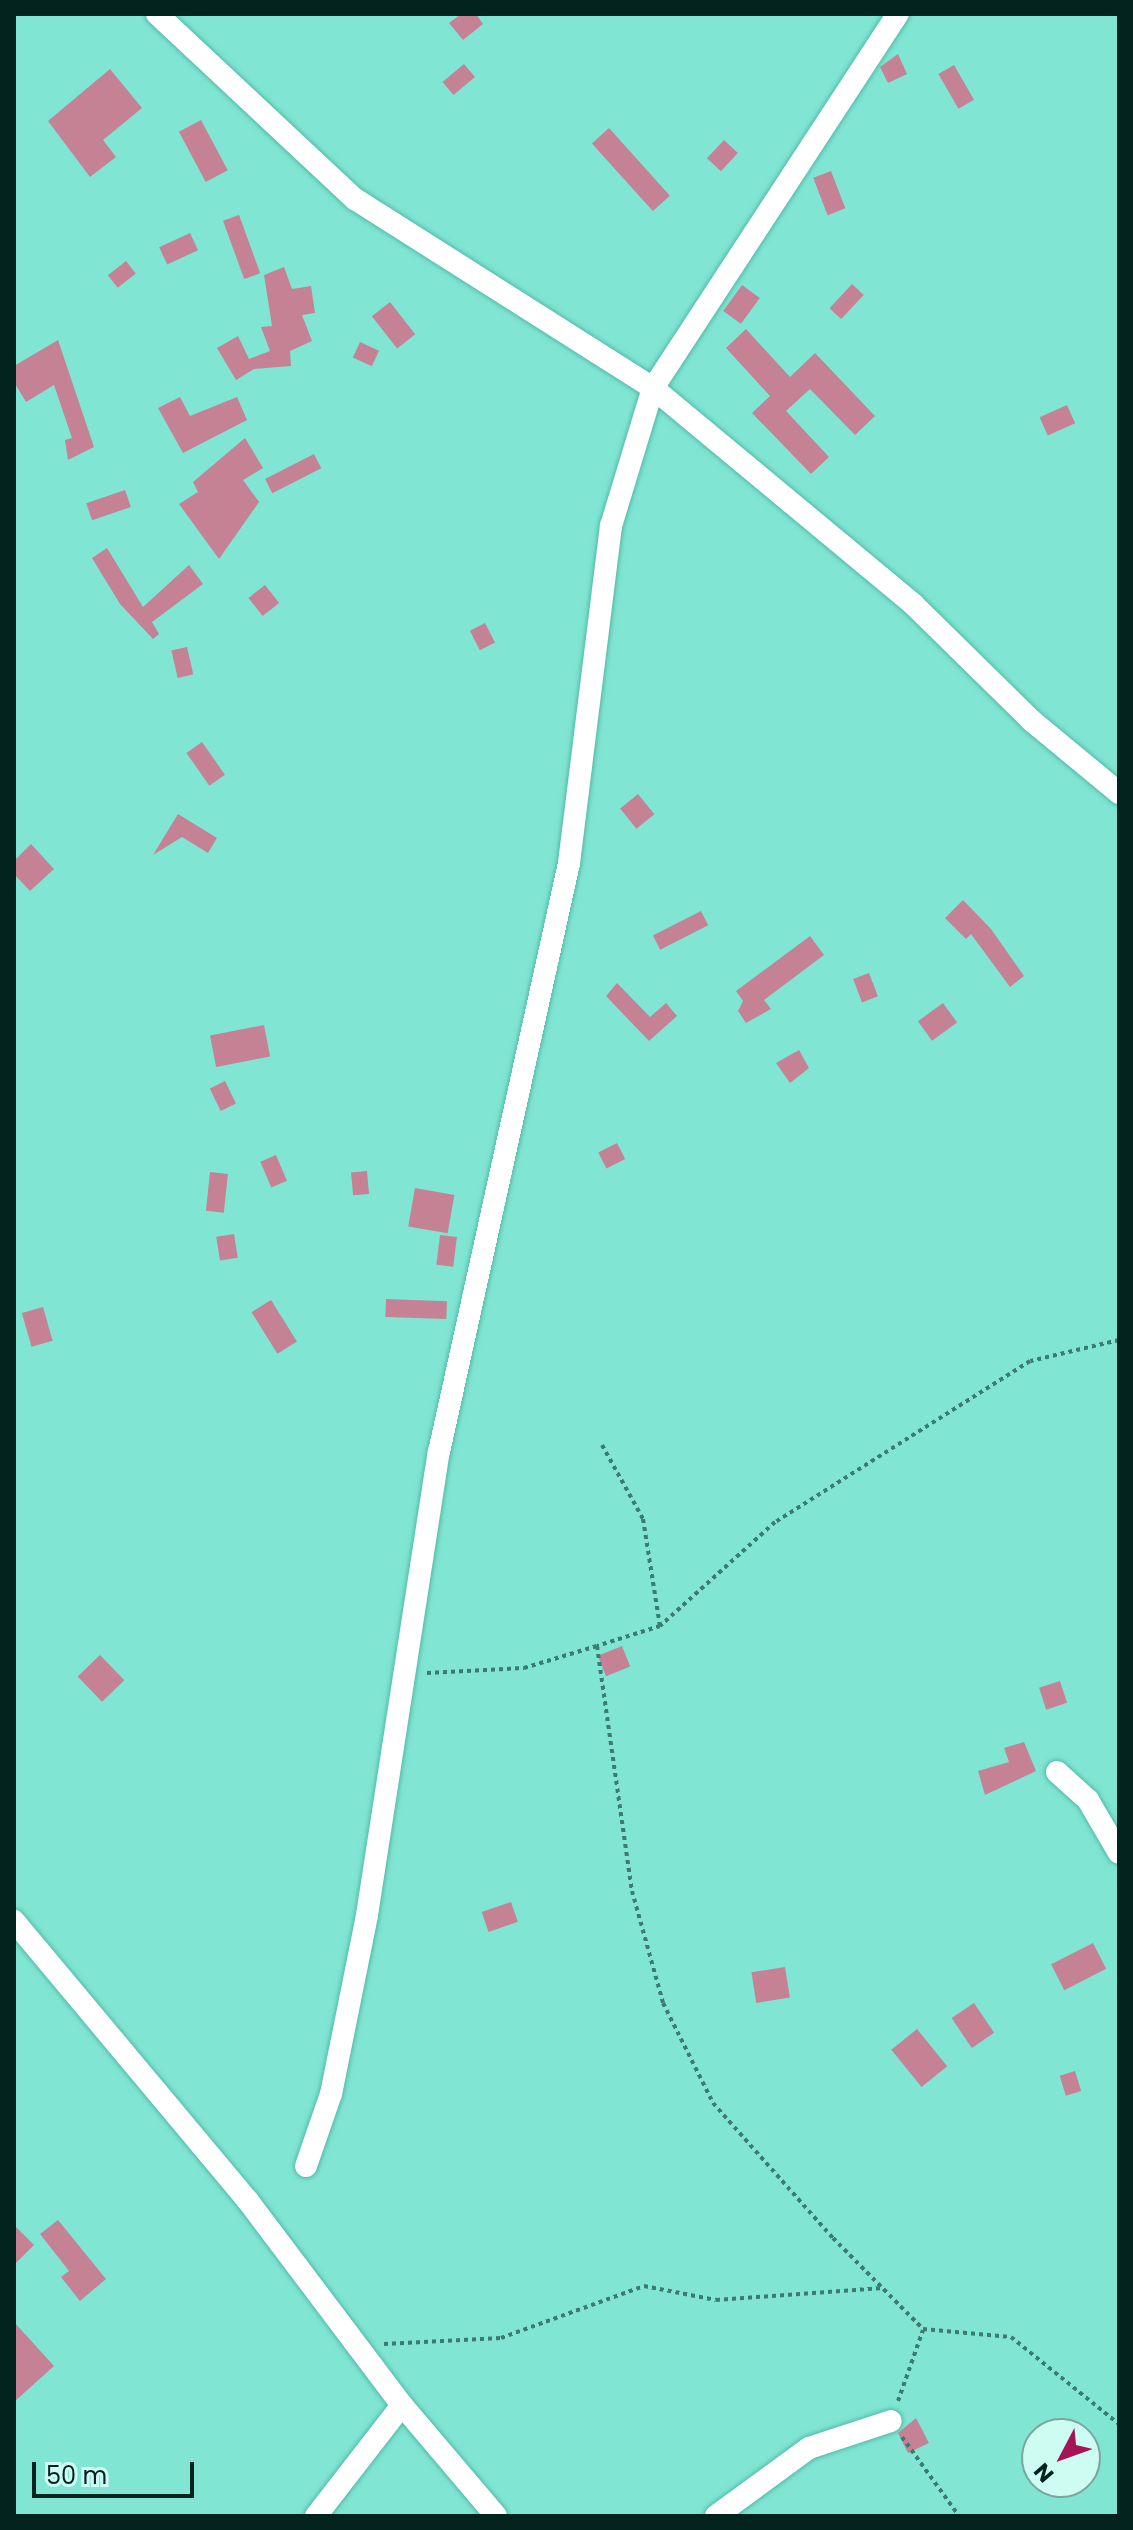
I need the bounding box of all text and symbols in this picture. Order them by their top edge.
north arrow [1021,2418,1101,2498]
scale bar [36,2446,198,2496]
text: N [1027,2456,1061,2489]
text: 50 m [46,2459,107,2492]

